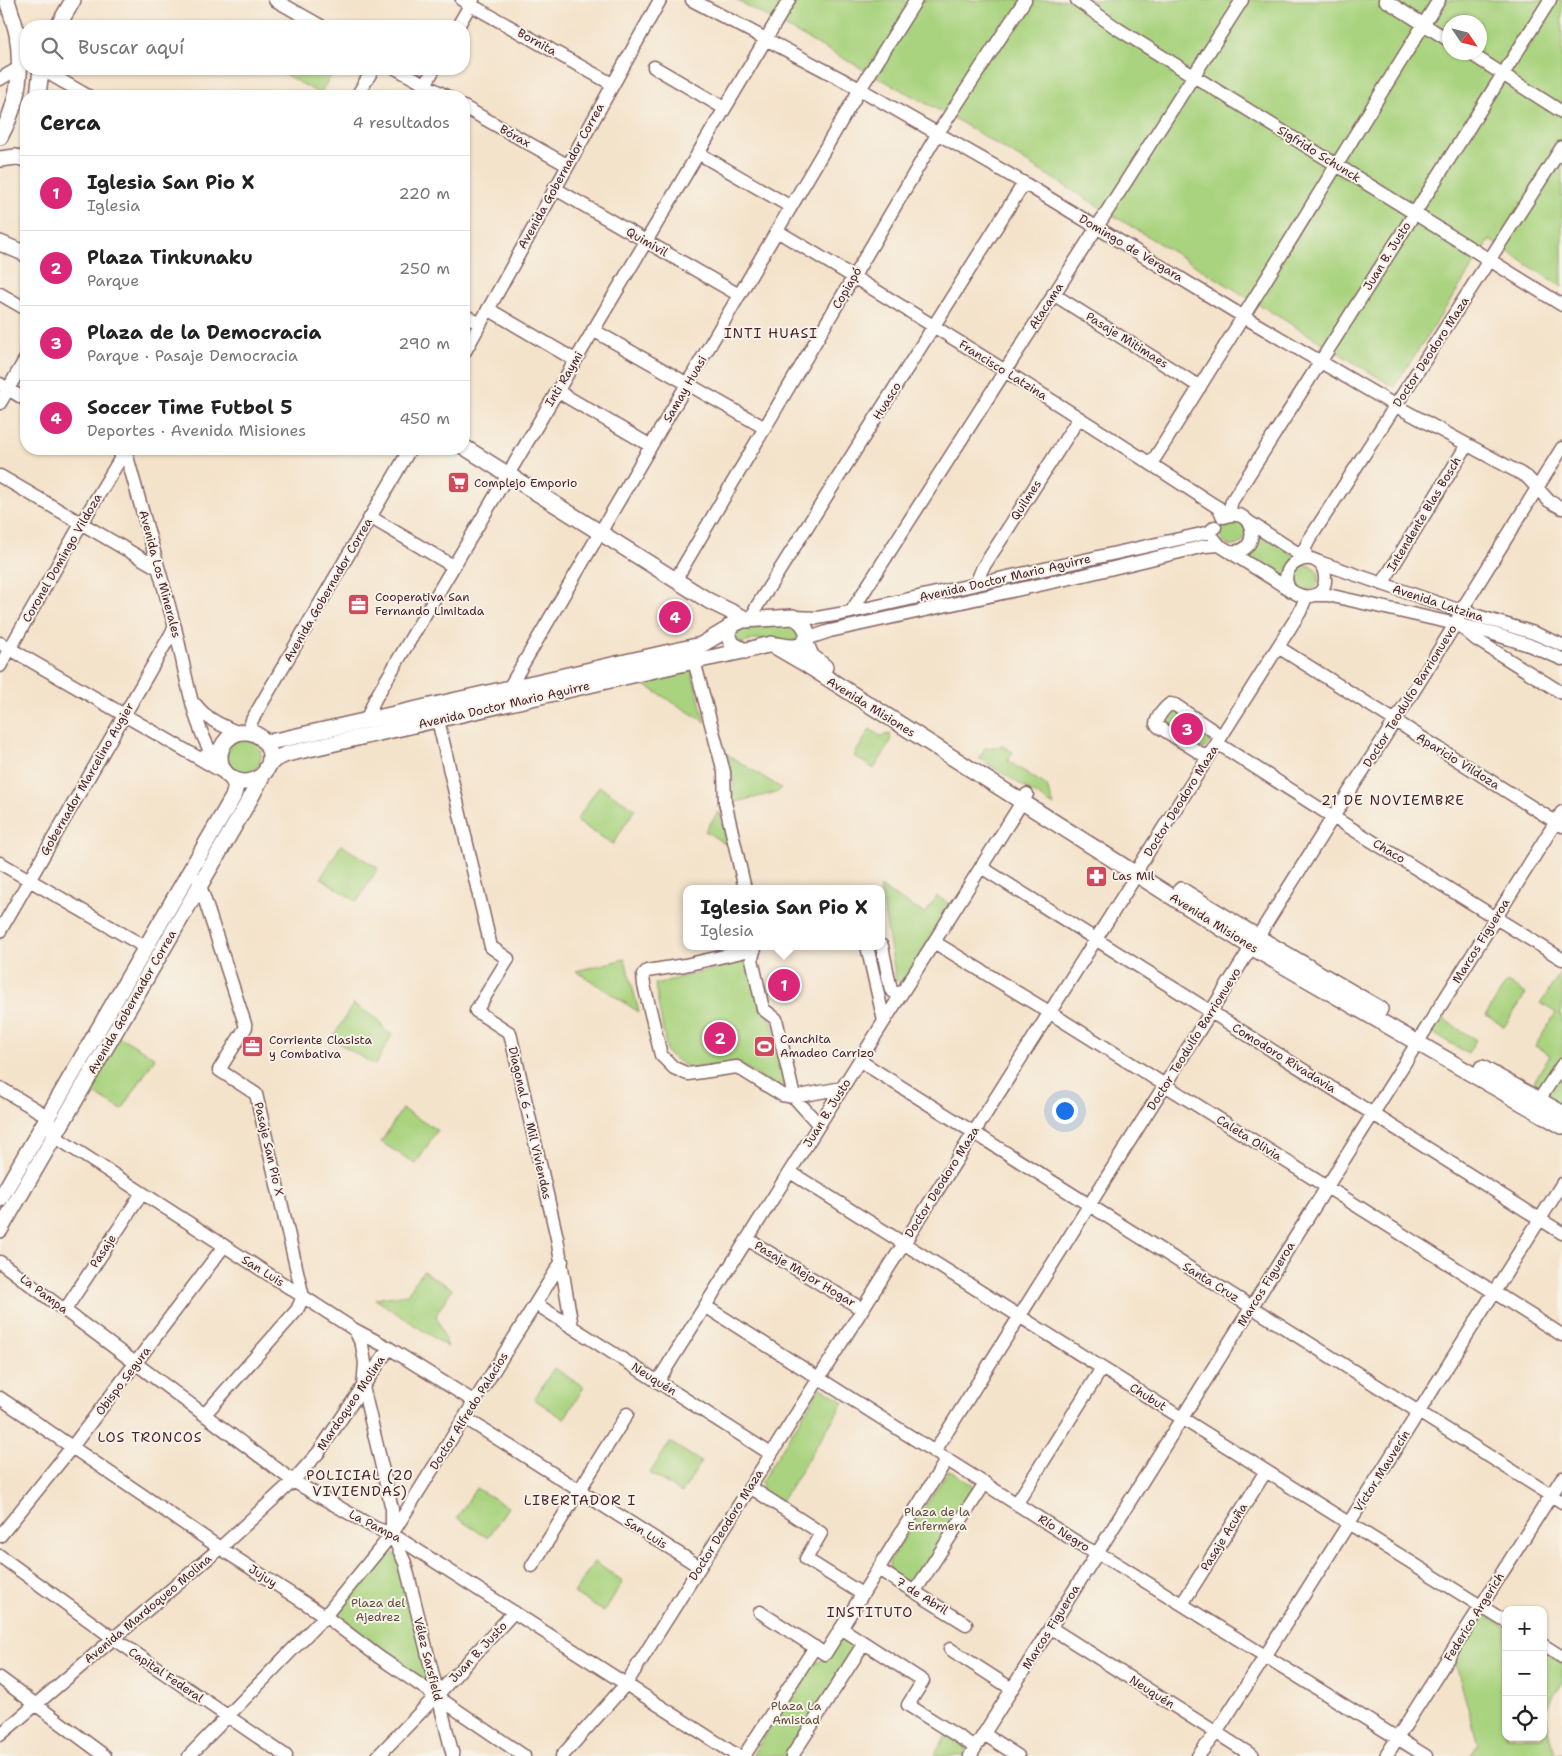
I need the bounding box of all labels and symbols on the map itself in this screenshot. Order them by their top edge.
north arrow [1442,15,1487,60]
street label: Bornita [515,25,560,60]
street label: Avenida Gobernador Correa [514,100,608,252]
street label: Bórax [497,121,533,151]
street label: Sigfrido Schunck [1274,122,1364,186]
street label: Domingo de Vergara [1076,211,1186,286]
street label: Juan B. Justo [1359,219,1415,293]
street label: Quimivil [623,224,671,261]
street label: Copiapó [829,264,865,312]
street label: Atacama [1025,279,1067,332]
street label: Doctor Deodoro Maza [1389,293,1473,410]
street label: Pasaje Mitimaes [1083,308,1171,372]
district label: INTI HUASI [724,324,818,342]
street label: Francisco Latzina [956,336,1051,404]
street label: Inti Raymi [541,348,587,410]
street label: Samay Huasi [659,353,711,425]
street label: Huasco [869,379,905,423]
street label: Intendente Blas Bosch [1383,454,1465,574]
supermarket icon: Complejo Emporio [446,471,470,495]
place label: Complejo Emporio [474,475,577,491]
street label: Quilmes [1007,477,1045,523]
street label: Coronel Domingo Vildoza [18,490,106,625]
street label: Avenida Los Minerales [135,508,185,640]
street label: Avenida Gobernador Correa [280,515,376,665]
street label: Avenida Doctor Mario Aguirre [918,550,1092,606]
street label: Avenida Latzina [1390,581,1486,625]
place label: Cooperativa San Fernando Limitada [375,589,485,619]
office icon: Cooperativa San Fernando Limitada [347,592,371,616]
pin: 4 [659,598,691,636]
street label: Doctor Teodulfo Barrionuevo [1359,622,1461,770]
street label: Avenida Misiones [824,673,918,741]
street label: Avenida Doctor Mario Aguirre [417,677,591,733]
street label: Gobernador Marcelino Augier [37,699,138,858]
pin: 3 [1171,710,1203,748]
street label: Aparicio Vildoza [1413,729,1503,793]
street label: Doctor Deodoro Maza [1140,742,1222,860]
district label: 21 DE NOVIEMBRE [1321,791,1465,809]
street label: Chaco [1370,835,1408,867]
pharmacy icon: Las Mil [1084,864,1108,888]
place label: Las Mil [1112,868,1155,884]
street label: Avenida Misiones [1167,889,1261,957]
street label: Marcos Figueroa [1449,895,1514,986]
street label: Avenida Gobernador Correa [84,927,180,1077]
street label: Doctor Teodulfo Barrionuevo [1143,965,1245,1113]
pin: 1 [768,966,800,1004]
pin: 2 [704,1019,736,1057]
street label: Comodoro Rivadavia [1229,1020,1339,1097]
place label: Canchita Amadeo Carrizo [780,1031,874,1061]
place label: Corriente Clasista y Combativa [269,1032,373,1062]
sports icon: Canchita Amadeo Carrizo [752,1034,776,1058]
office icon: Corriente Clasista y Combativa [241,1035,265,1059]
street label: Diagonal 6 - Mil Viviendas [505,1045,555,1201]
street label: Juan B. Justo [799,1076,855,1150]
your location [1052,1098,1078,1124]
street label: Pasaje San Pio X [250,1101,288,1198]
street label: Caleta Olivia [1213,1112,1285,1165]
street label: Doctor Deodoro Maza [901,1123,983,1241]
street label: Pasaje [86,1231,120,1271]
street label: Pasaje Mejor Hogar [751,1237,859,1311]
street label: Marcos Figueroa [1234,1238,1299,1329]
street label: San Luis [239,1252,287,1290]
street label: Santa Cruz [1180,1258,1242,1306]
street label: La Pampa [17,1271,72,1318]
street label: Obispo Segura [92,1343,154,1419]
street label: Doctor Alfredo Palacios [426,1349,512,1473]
street label: Mardoqueo Molina [313,1352,389,1453]
street label: Neuquén [628,1359,680,1399]
street label: Chubut [1127,1379,1169,1415]
street label: Víctor Mauvecín [1350,1427,1414,1515]
district label: LOS TRONCOS [97,1428,203,1446]
district label: POLICIAL (20 VIVIENDAS) [306,1466,414,1500]
street label: Doctor Deodoro Maza [685,1466,767,1584]
district label: LIBERTADOR I [524,1491,636,1509]
street label: Pasaje Acuña [1197,1500,1251,1574]
park label: Plaza de la Enfermera [904,1504,970,1534]
street label: La Pampa [346,1506,404,1546]
street label: Río Negro [1035,1511,1093,1555]
street label: San Luis [622,1514,670,1552]
street label: Avenida Mardoqueo Molina [81,1551,216,1667]
street label: Jujuy [246,1561,280,1591]
street label: Federico Argerich [1440,1570,1508,1664]
street label: 7 de Abril [893,1574,951,1619]
street label: Marcos Figueroa [1019,1581,1084,1672]
park label: Plaza del Ajedrez [351,1595,406,1625]
district label: INSTITUTO [827,1603,913,1621]
street label: Vélez Sarsfield [410,1615,446,1703]
street label: Juan B. Justo [445,1618,511,1686]
street label: Capital Federal [125,1644,207,1706]
street label: Neuquén [1126,1672,1178,1712]
park label: Plaza La Amistad [771,1698,822,1728]

